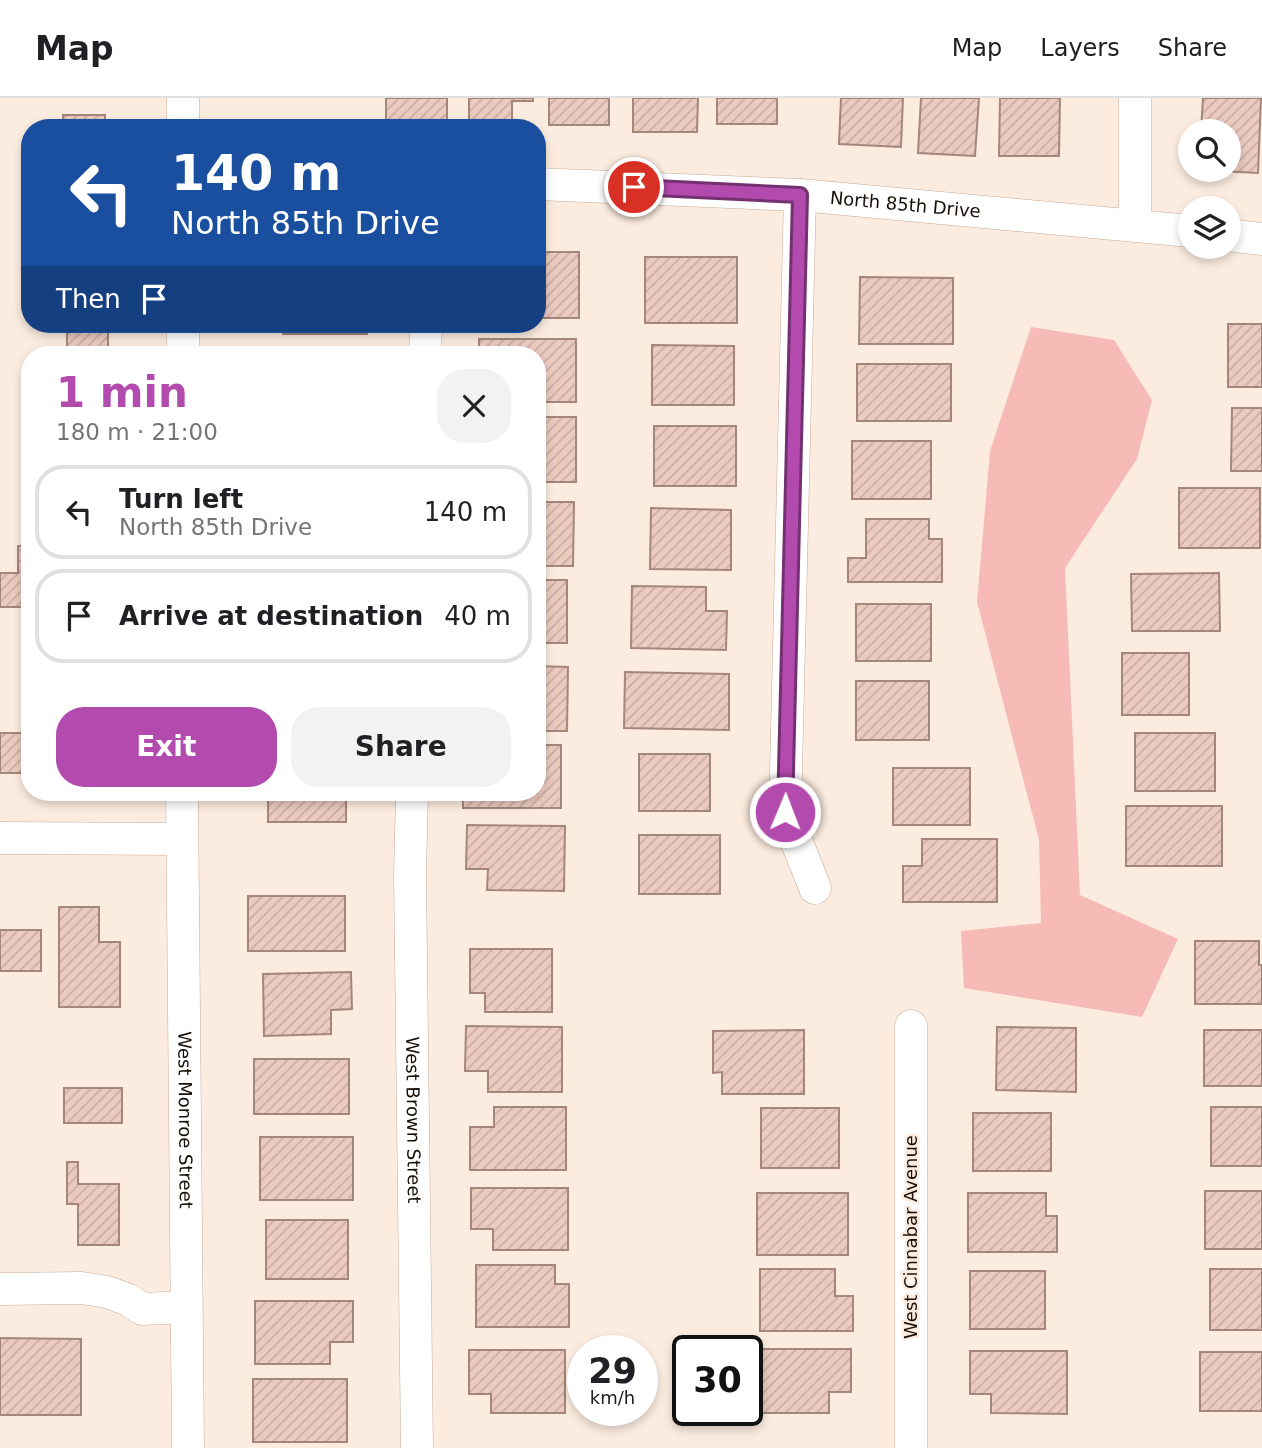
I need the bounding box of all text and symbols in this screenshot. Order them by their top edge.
text: Map [35,29,114,68]
text: Map [952,34,1002,62]
text: Layers [1040,34,1120,62]
text: Share [1158,34,1227,62]
map controls [1178,119,1241,259]
button: search [1178,119,1241,182]
text: 140 m [171,145,341,202]
icon: left [56,147,147,238]
pin [604,157,664,217]
icon: arrive [615,168,653,206]
street label: North 85th Drive [829,187,982,222]
button: layers [1178,196,1241,259]
text: North 85th Drive [171,204,440,242]
icon: arrive [135,280,173,318]
text: Then [56,284,121,314]
text: 1 min [56,368,188,417]
button: close [437,369,511,443]
text: 180 m · 21:00 [56,419,218,445]
text: Turn left [119,484,243,514]
icon: left [60,493,98,531]
text: 140 m [424,497,507,527]
text: North 85th Drive [119,514,312,540]
icon: arrive [60,597,98,635]
text: Arrive at destination [119,601,423,631]
text: 40 m [444,601,511,631]
button: Exit [56,707,277,787]
button: Share [291,707,511,787]
position arrow [748,775,822,849]
street label: West Monroe Street [174,1031,197,1209]
street label: West Brown Street [402,1036,425,1204]
street label: West Cinnabar Avenue [900,1135,921,1339]
speed limit sign: 30 [672,1335,763,1426]
text: 29 [588,1351,637,1391]
text: km/h [590,1387,635,1408]

